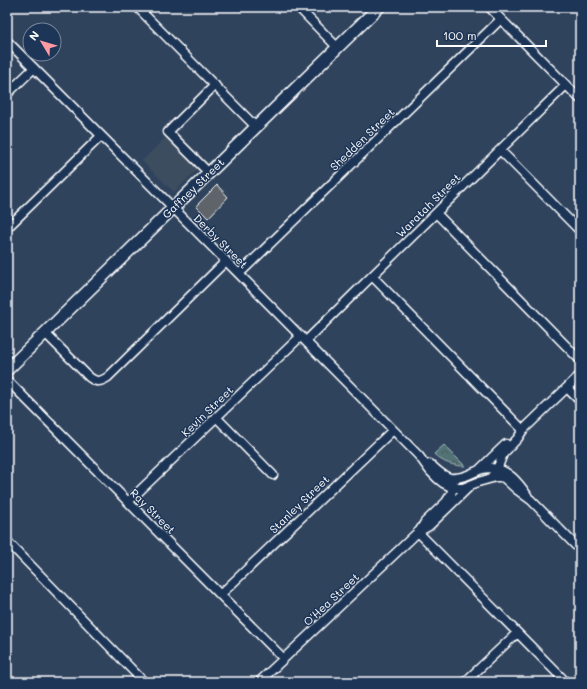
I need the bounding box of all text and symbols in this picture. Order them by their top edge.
north arrow [22,22,62,62]
scale bar [437,22,546,48]
text: 100 m [443,27,477,43]
text: N [25,28,42,43]
street label: Shedden Street [326,104,398,174]
street label: Gaffney Street [159,154,227,221]
street label: Waratah Street [393,169,464,240]
street label: Derby Street [191,211,252,272]
street label: Kevin Street [178,382,237,440]
street label: Stanley Street [266,471,332,536]
street label: Ray Street [127,485,179,537]
street label: O'Hea Street [300,569,362,629]

